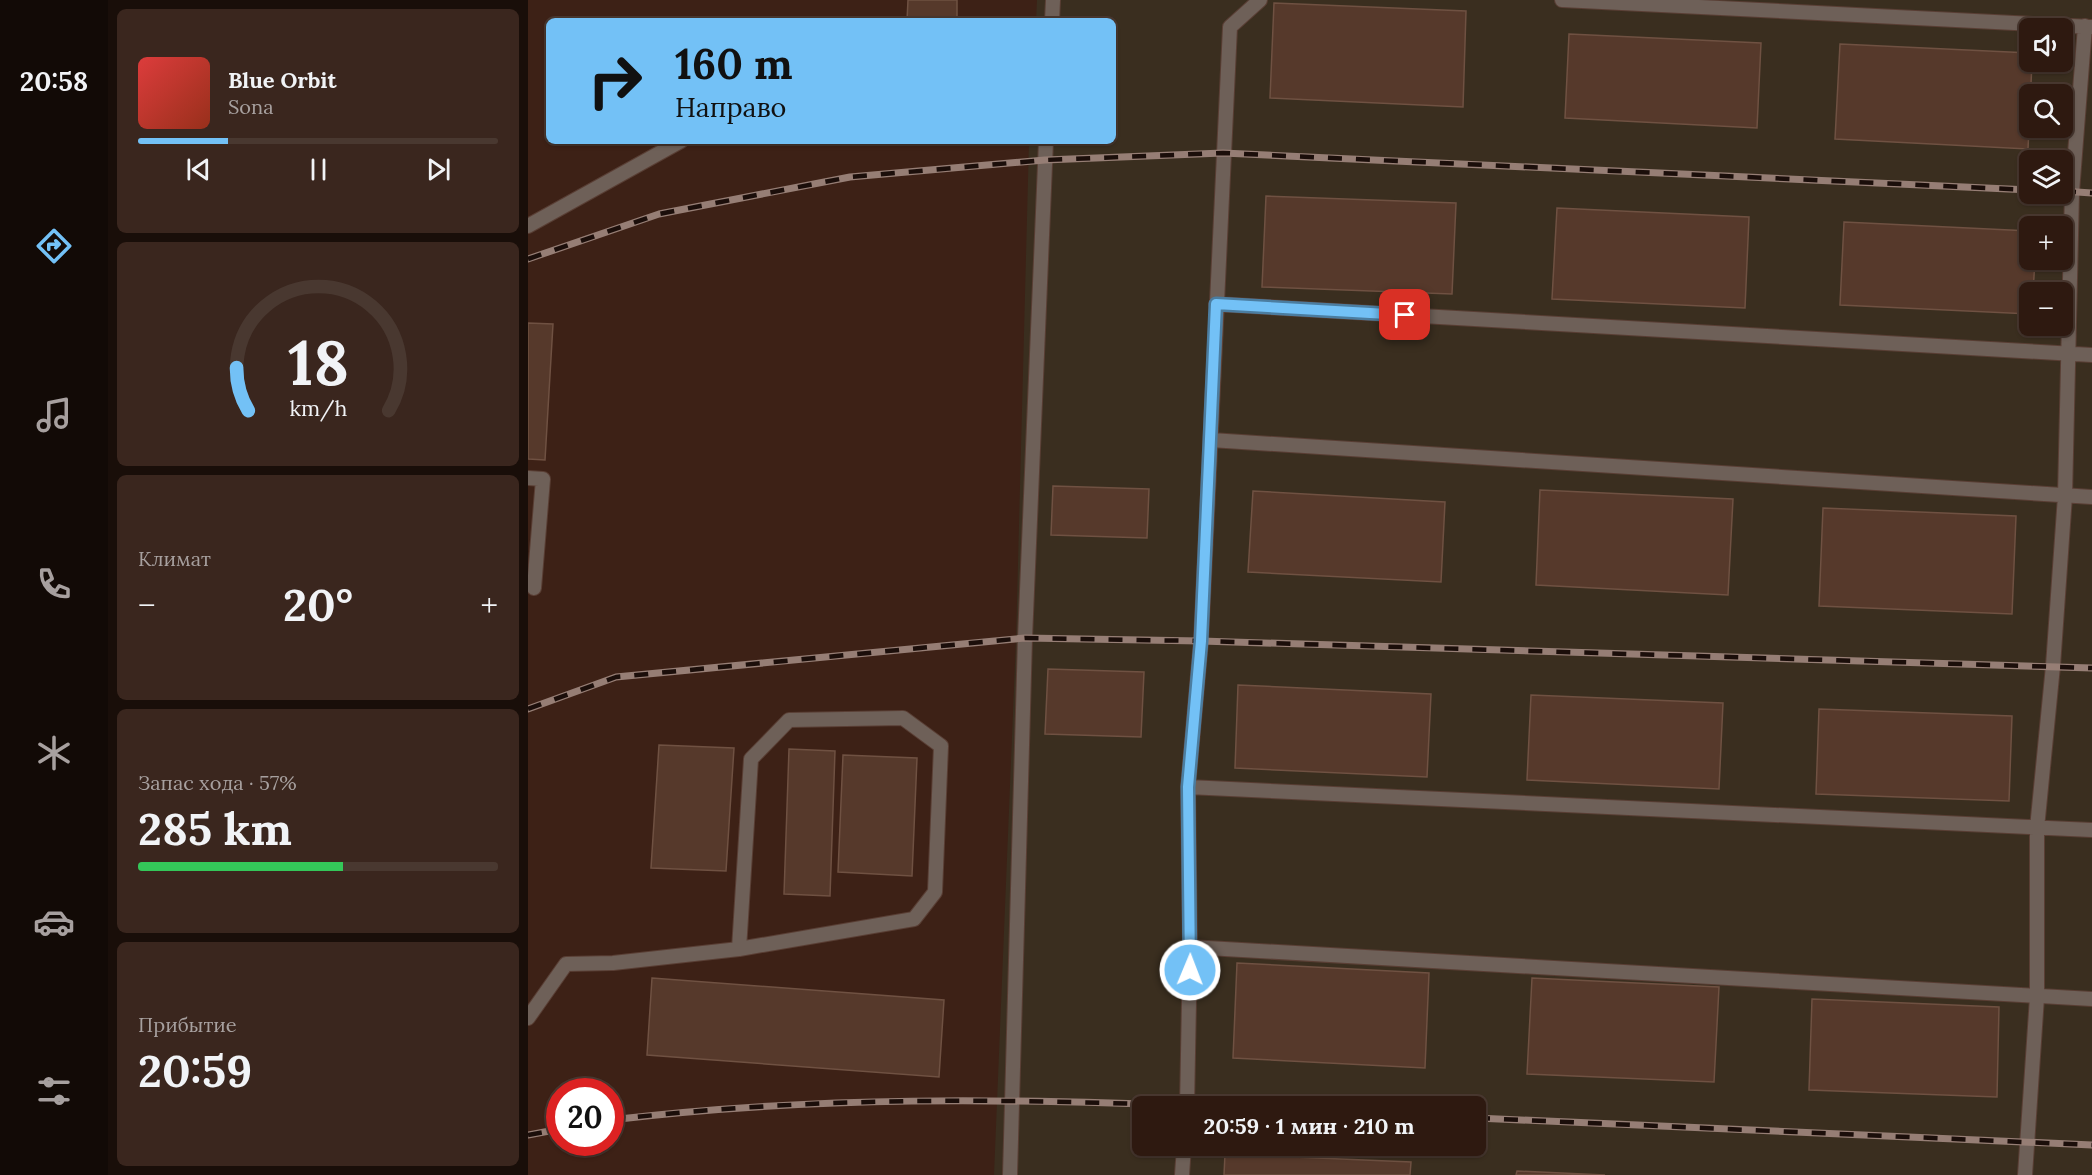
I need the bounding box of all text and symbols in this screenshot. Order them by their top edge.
map controls [2019,18,2073,336]
button: sound [2019,18,2073,72]
text: 160 m [675,37,793,91]
icon: right [576,42,654,120]
text: 20:58 [20,64,88,98]
text: Blue Orbit [228,66,336,94]
button: search [2019,84,2073,138]
text: Направо [675,90,786,124]
text: Sona [228,94,274,119]
button: layers [2019,150,2073,204]
icon: previous [182,153,215,186]
icon: pause [302,153,335,186]
icon: next [422,153,455,186]
button: + [2019,216,2073,270]
icon: directions [33,225,75,267]
button: − [2019,282,2073,336]
pin [1379,289,1430,340]
icon: arrive [1388,298,1421,331]
text: 18 [287,322,349,402]
icon: music [33,394,75,436]
text: km/h [289,395,347,423]
text: Климат [138,546,211,571]
icon: phone [33,563,75,605]
text: 20° [283,576,353,633]
text: − [138,584,156,626]
text: + [480,584,498,626]
icon: climate [33,732,75,774]
text: Запас хода · 57% [138,770,297,795]
text: 285 km [138,800,292,857]
icon: car [33,901,75,943]
position arrow [1158,938,1222,1002]
text: Прибытие [138,1012,237,1037]
text: 20:59 [138,1042,252,1099]
icon: filters [33,1070,75,1112]
speed limit sign: 20 [546,1078,624,1156]
text: 20:59 · 1 мин · 210 m [1204,1112,1414,1140]

